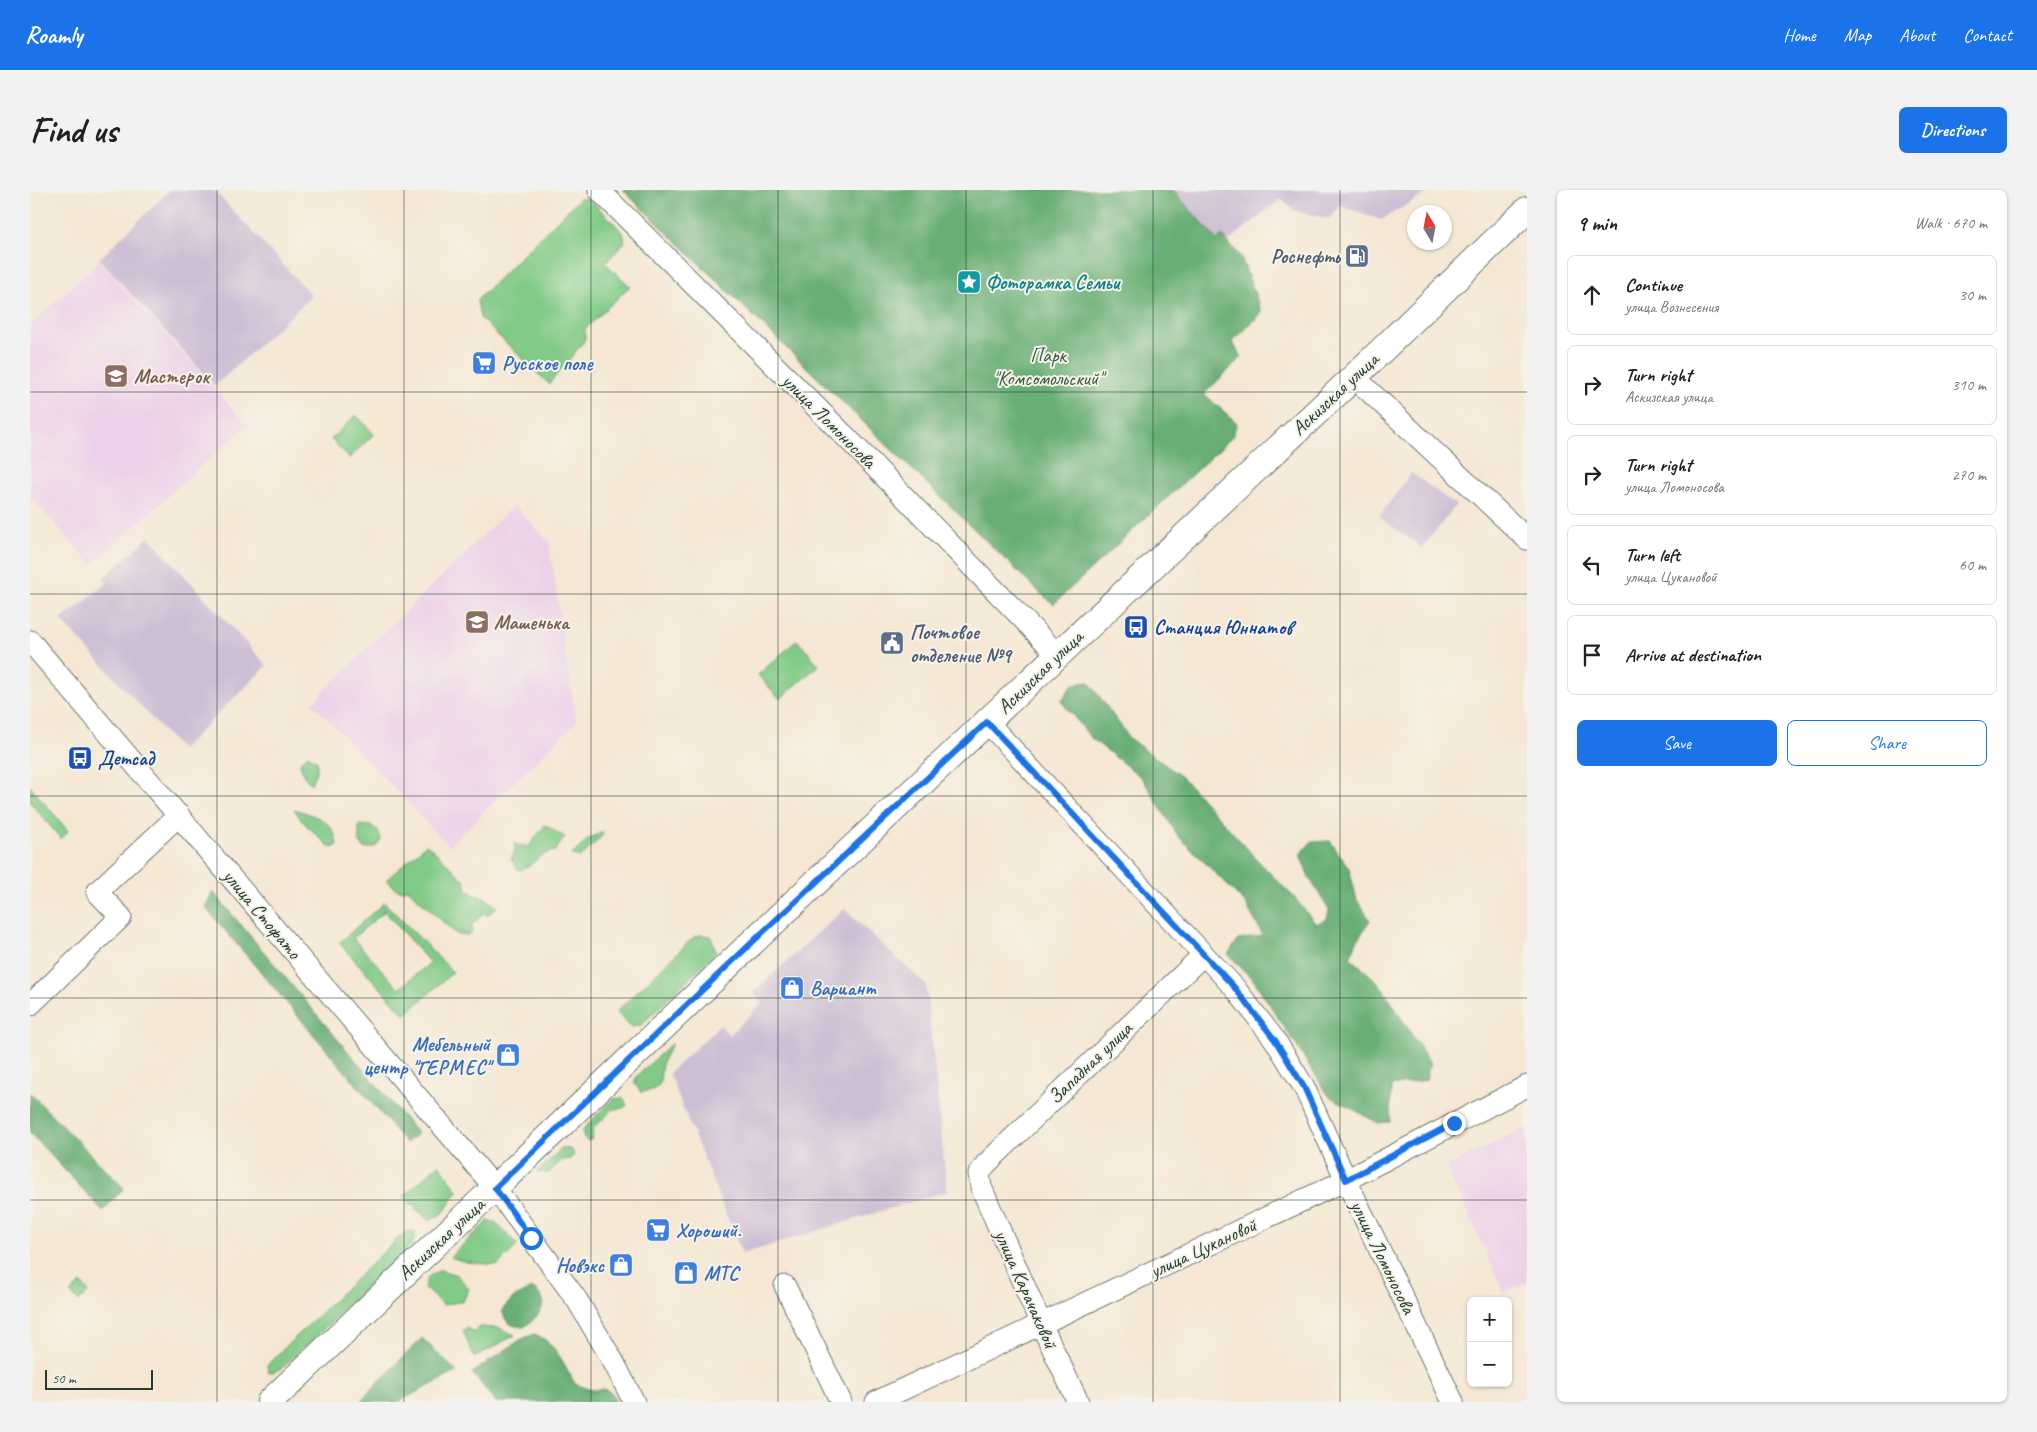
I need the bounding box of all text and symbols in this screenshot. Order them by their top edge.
text: Roamly [25,20,82,50]
text: Home [1783,24,1816,46]
text: Map [1844,24,1871,46]
text: About [1899,24,1935,46]
text: Contact [1963,24,2012,46]
button: Directions [1899,107,2007,153]
text: Find us [30,108,117,153]
north arrow [1407,205,1452,250]
text: 9 min [1577,210,1617,236]
text: Walk · 670 m [1915,213,1987,233]
fuel station icon: Роснефть [1344,243,1370,269]
place label: Роснефть [1271,244,1342,269]
place icon: Фоторамка Семьи [956,269,982,295]
place label: Фоторамка Семьи [986,270,1122,295]
text: Continue [1625,273,1682,297]
icon: ahead [1578,281,1606,309]
text: 30 m [1959,285,1986,305]
text: улица Вознесения [1625,297,1718,317]
park label: Парк "Комсомольский" [993,343,1107,391]
street label: Аскизская улица [1286,346,1385,441]
supermarket icon: Русское поле [471,350,497,376]
place label: Русское поле [502,351,594,376]
school or university icon: Мастерок [103,363,129,389]
text: Turn right [1625,363,1692,387]
place label: Мастерок [134,364,211,389]
street label: улица Ломоносова [776,368,883,475]
icon: right [1578,371,1606,399]
text: 310 m [1952,375,1986,395]
text: Аскизская улица [1625,387,1713,407]
text: Turn right [1625,453,1692,477]
icon: right [1578,461,1606,489]
text: 270 m [1952,465,1986,485]
text: улица Ломоносова [1625,477,1724,497]
text: Turn left [1625,543,1680,567]
icon: left [1578,551,1606,579]
text: 60 m [1959,555,1986,575]
text: улица Цукановой [1625,567,1717,587]
school or university icon: Машенька [464,609,490,635]
place label: Машенька [494,610,571,635]
bus stop icon: Станция Юннатов [1123,614,1149,640]
place label: Станция Юннатов [1154,615,1297,640]
place label: Почтовое отделение №9 [910,620,1013,668]
street label: Аскизская улица [992,624,1090,719]
public building icon: Почтовое отделение №9 [879,630,905,656]
icon: arrive [1578,641,1606,669]
text: Arrive at destination [1625,643,1761,667]
button: Save [1577,720,1777,766]
button: Share [1787,720,1987,766]
bus stop icon: Детсад [67,745,93,771]
place label: Детсад [98,746,156,771]
street label: улица Стофато [217,863,307,965]
shop icon: Вариант [779,975,805,1001]
place label: Вариант [810,976,877,1001]
street label: Западная улица [1043,1016,1138,1109]
place label: Мебельный центр "ГЕРМЕС" [364,1032,494,1080]
shop icon: Мебельный центр "ГЕРМЕС" [495,1042,521,1068]
route end [1443,1112,1466,1135]
street label: Аскизская улица [392,1191,491,1286]
street label: улица Ломоносова [1344,1195,1422,1320]
street label: улица Цукановой [1145,1212,1262,1284]
supermarket icon: Хороший. [645,1217,671,1243]
place label: Хороший. [676,1218,742,1243]
street label: улица Карачаковой [988,1225,1064,1354]
route start [520,1227,543,1250]
shop icon: Новэкс [608,1252,634,1278]
place label: Новэкс [556,1253,605,1278]
shop icon: МТС [673,1260,699,1286]
place label: МТС [704,1261,741,1286]
map controls [1467,1297,1512,1387]
button: + [1467,1297,1512,1342]
button: − [1467,1342,1512,1387]
scale bar [45,1367,152,1390]
text: 50 m [52,1370,76,1387]

